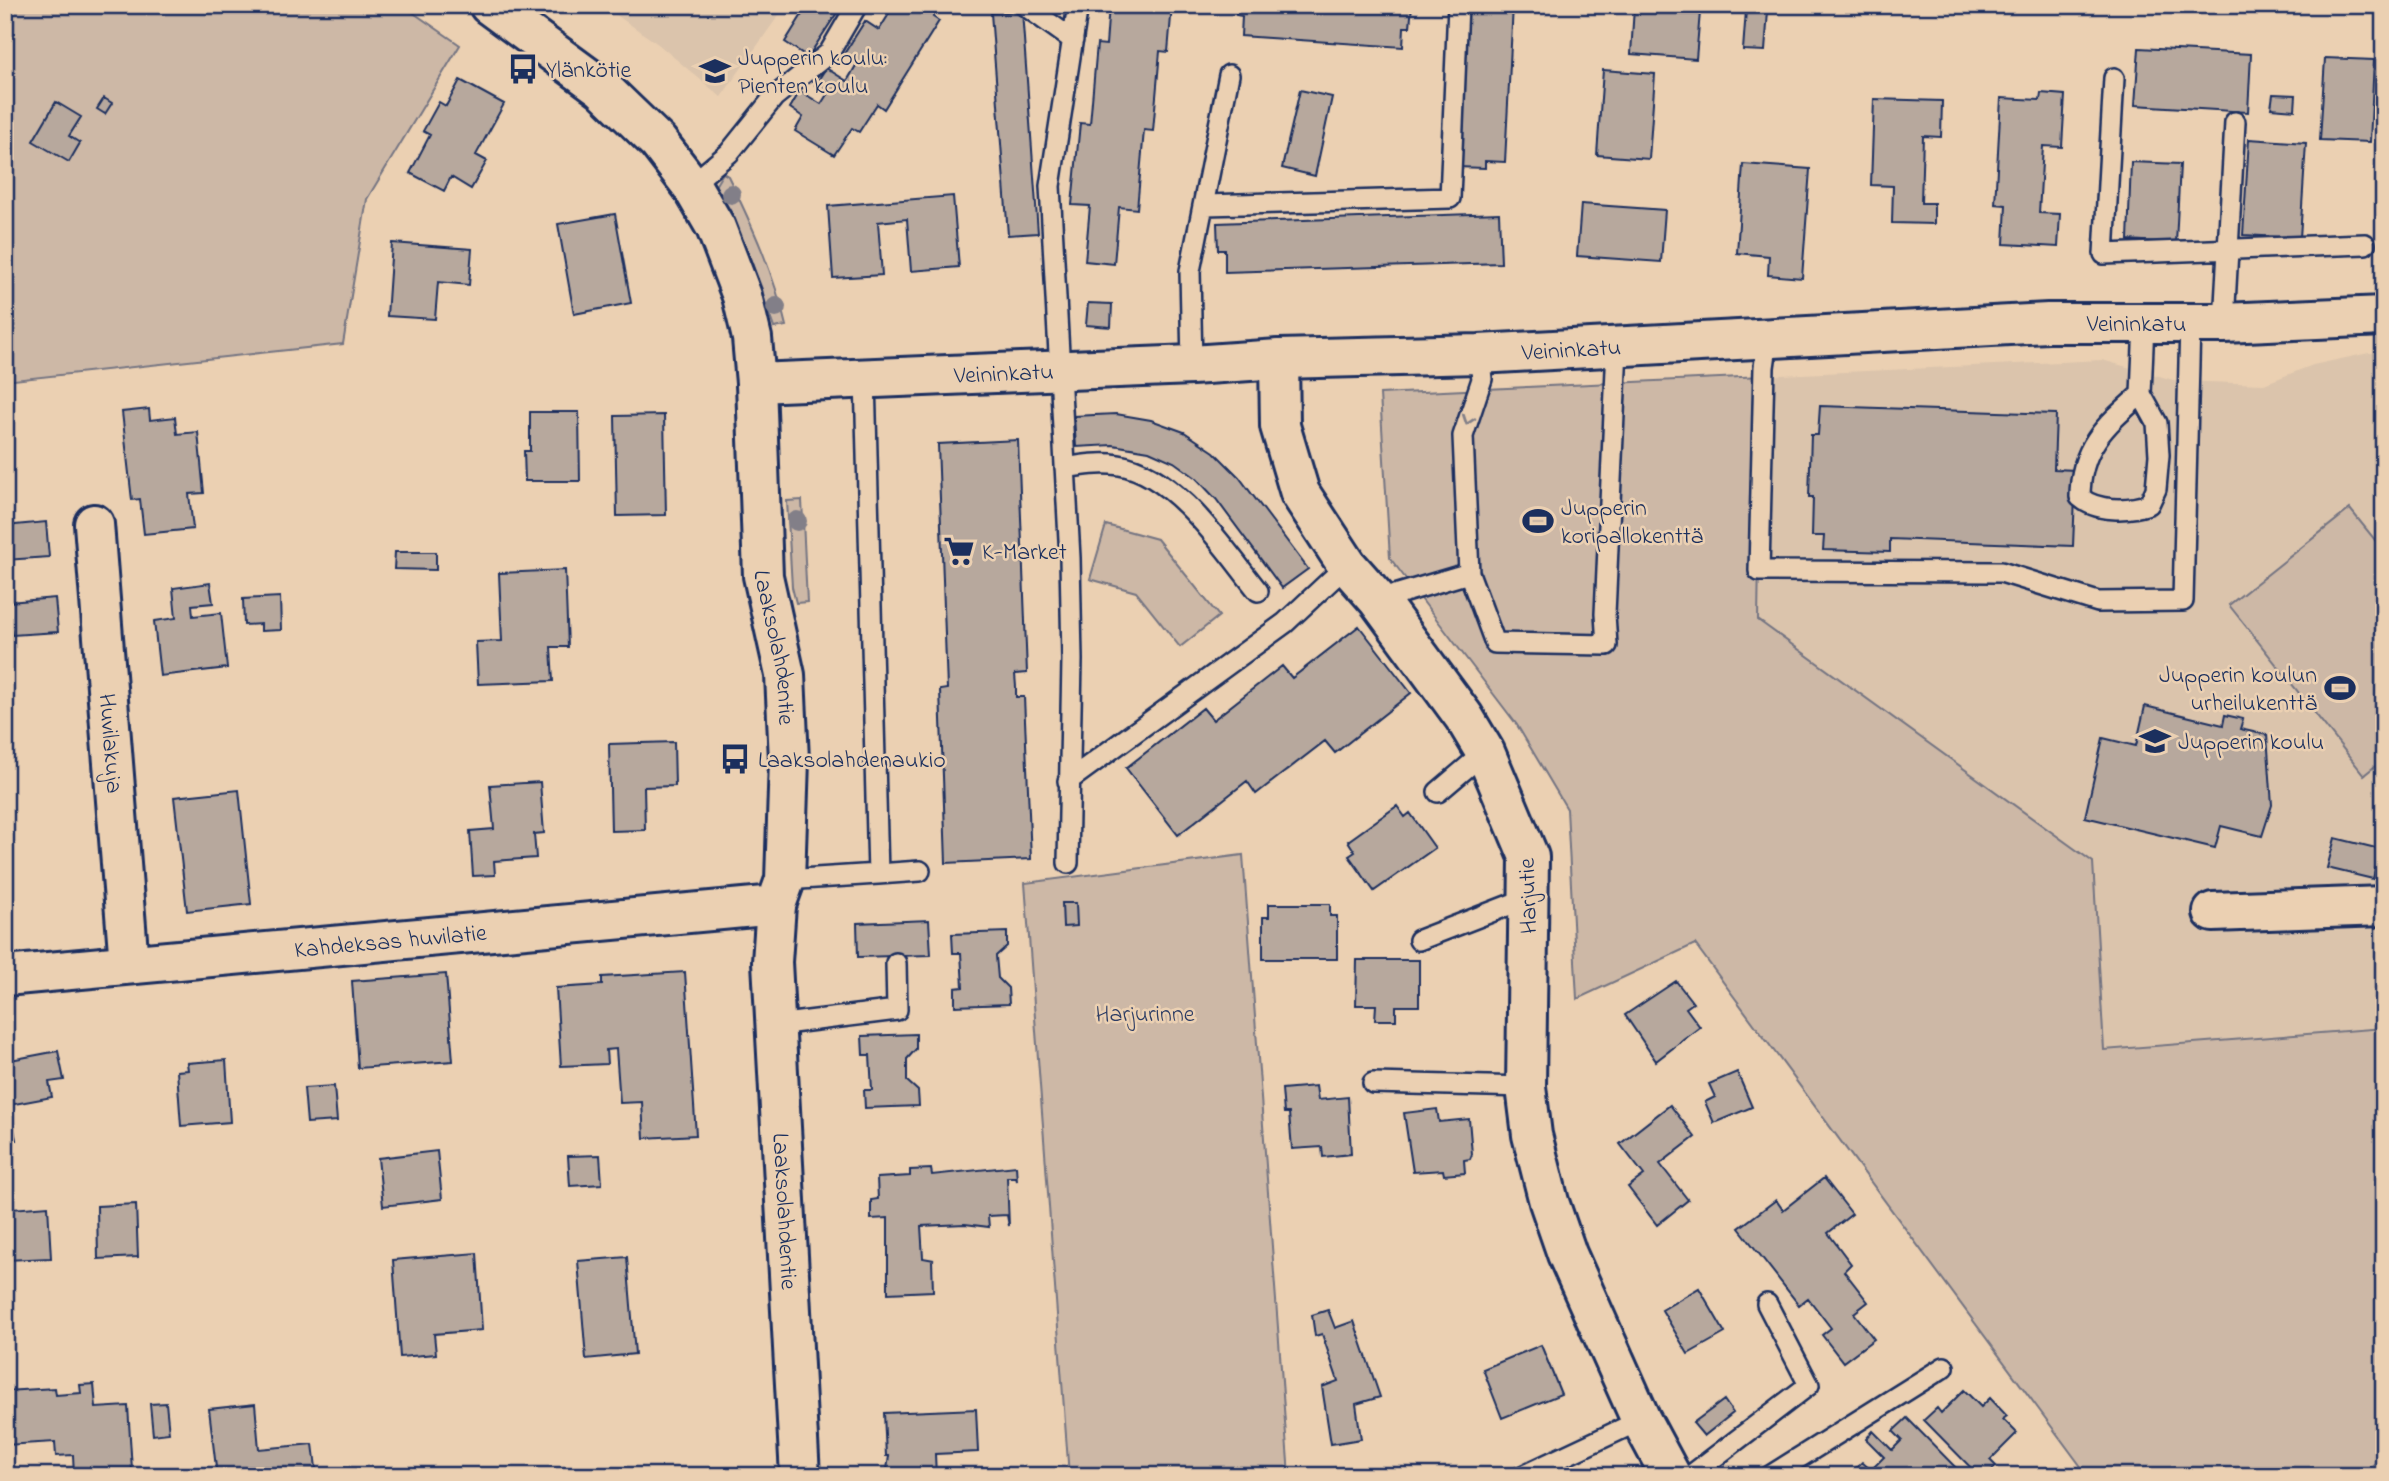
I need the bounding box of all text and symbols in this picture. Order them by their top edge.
place label: Jupperin koulu: Pienten koulu [738,42,886,105]
bus stop icon: Ylänkötie [506,52,540,86]
place label: Ylänkötie [546,54,631,89]
school or university icon: Jupperin koulu: Pienten koulu [698,54,732,88]
street label: Veininkatu [2086,308,2186,343]
street label: Veininkatu [1520,331,1622,372]
street label: Veininkatu [952,356,1054,395]
one-way arrow [1462,413,1476,426]
place label: Jupperin koripallokenttä [1561,492,1703,555]
sports icon: Jupperin koripallokenttä [1521,504,1555,538]
supermarket icon: K-Market [942,534,976,568]
place label: K-Market [982,536,1067,571]
street label: Laaksolahdentie [743,570,802,726]
place label: Jupperin koulun urheilukenttä [2159,659,2317,722]
sports icon: Jupperin koulun urheilukenttä [2323,671,2357,705]
street label: Huvilakuja [88,692,130,795]
school or university icon: Jupperin koulu [2138,724,2172,758]
place label: Jupperin koulu [2178,726,2324,761]
bus stop icon: Laaksolahdenaukio [718,742,752,776]
place label: Laaksolahdenaukio [758,744,946,779]
street label: Harjutie [1511,857,1548,934]
street label: Kahdeksas huvilatie [293,917,489,969]
park label: Harjurinne [1096,998,1195,1033]
street label: Laaksolahdentie [761,1132,805,1291]

